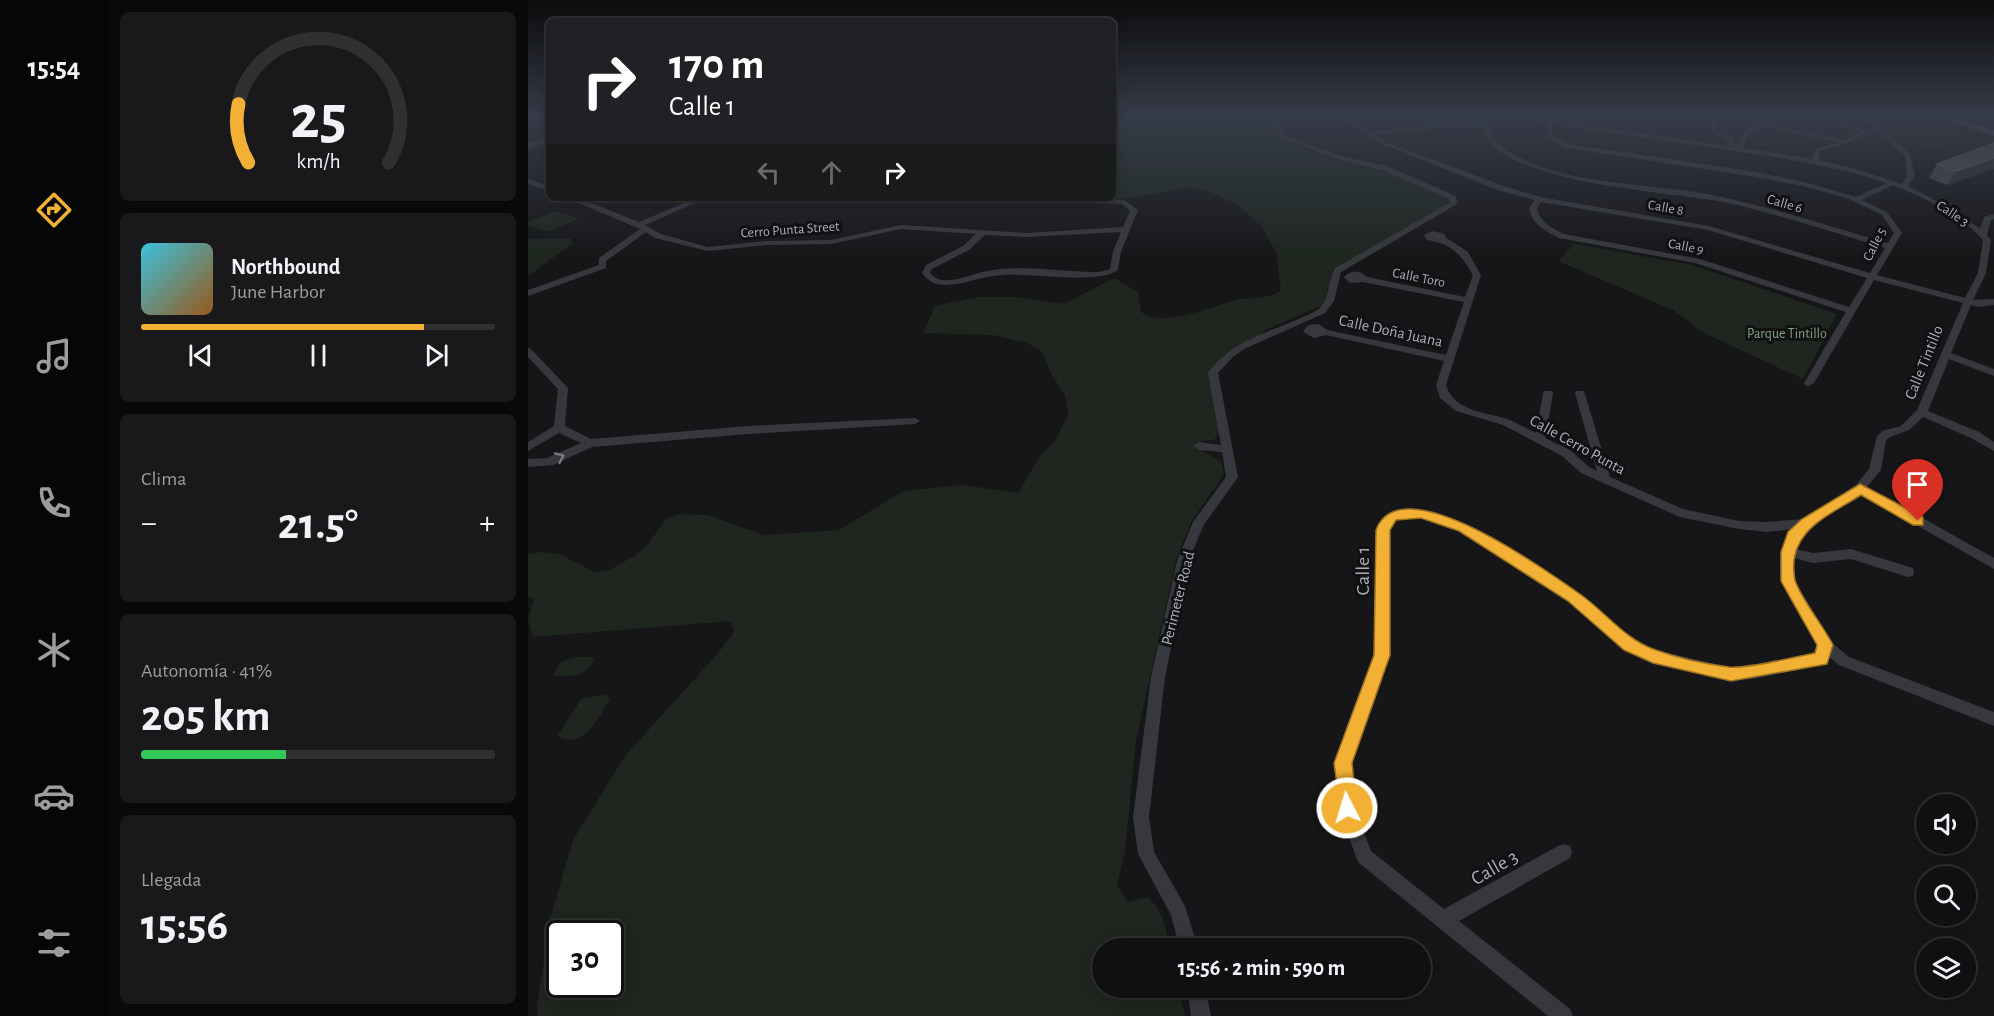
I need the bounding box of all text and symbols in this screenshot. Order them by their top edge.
icon: right [570,42,648,120]
text: 170 m [669,44,764,86]
text: 15:54 [28,54,80,81]
text: 25 [290,88,346,150]
text: Calle 1 [669,93,735,120]
text: km/h [296,152,340,173]
icon: left [752,156,785,189]
icon: ahead [815,156,848,189]
icon: right [878,156,911,189]
icon: directions [33,189,75,231]
street label: Calle 6 [1765,192,1804,216]
street label: Calle 8 [1647,198,1685,218]
street label: Calle 3 [1934,198,1971,229]
street label: Cerro Punta Street [740,220,841,240]
street label: Calle 5 [1861,225,1889,263]
street label: Calle 9 [1667,237,1705,257]
text: Northbound [231,256,340,278]
street label: Calle Toro [1391,266,1447,290]
text: June Harbor [231,282,325,302]
street label: Calle Doña Juana [1337,312,1444,350]
street label: Calle Tintillo [1902,323,1946,402]
park label: Parque Tintillo [1747,327,1827,341]
icon: music [33,335,75,377]
icon: previous [184,339,217,372]
icon: pause [302,339,335,372]
icon: next [420,339,453,372]
street label: Calle Cerro Punta [1527,412,1628,478]
one-way arrow [553,452,564,464]
pin [1892,459,1943,521]
icon: arrive [1901,468,1934,501]
text: Clima [141,469,186,489]
icon: phone [33,482,75,524]
text: 21.5° [278,502,358,547]
text: − [141,507,157,540]
text: + [479,507,495,540]
street label: Calle 1 [1353,547,1373,595]
street label: Perimeter Road [1159,550,1197,647]
icon: climate [33,629,75,671]
text: Autonomía · 41% [141,661,272,681]
text: 205 km [141,694,270,739]
icon: car [33,775,75,817]
position arrow [1315,776,1379,840]
map controls [1916,794,1976,998]
button: sound [1916,794,1976,854]
street label: Calle 3 [1468,847,1521,889]
button: search [1916,866,1976,926]
text: Llegada [141,870,202,890]
text: 15:56 [141,903,228,948]
speed limit sign: 30 [546,920,624,998]
icon: filters [33,922,75,964]
button: layers [1916,938,1976,998]
text: 15:56 · 2 min · 590 m [1178,957,1345,979]

